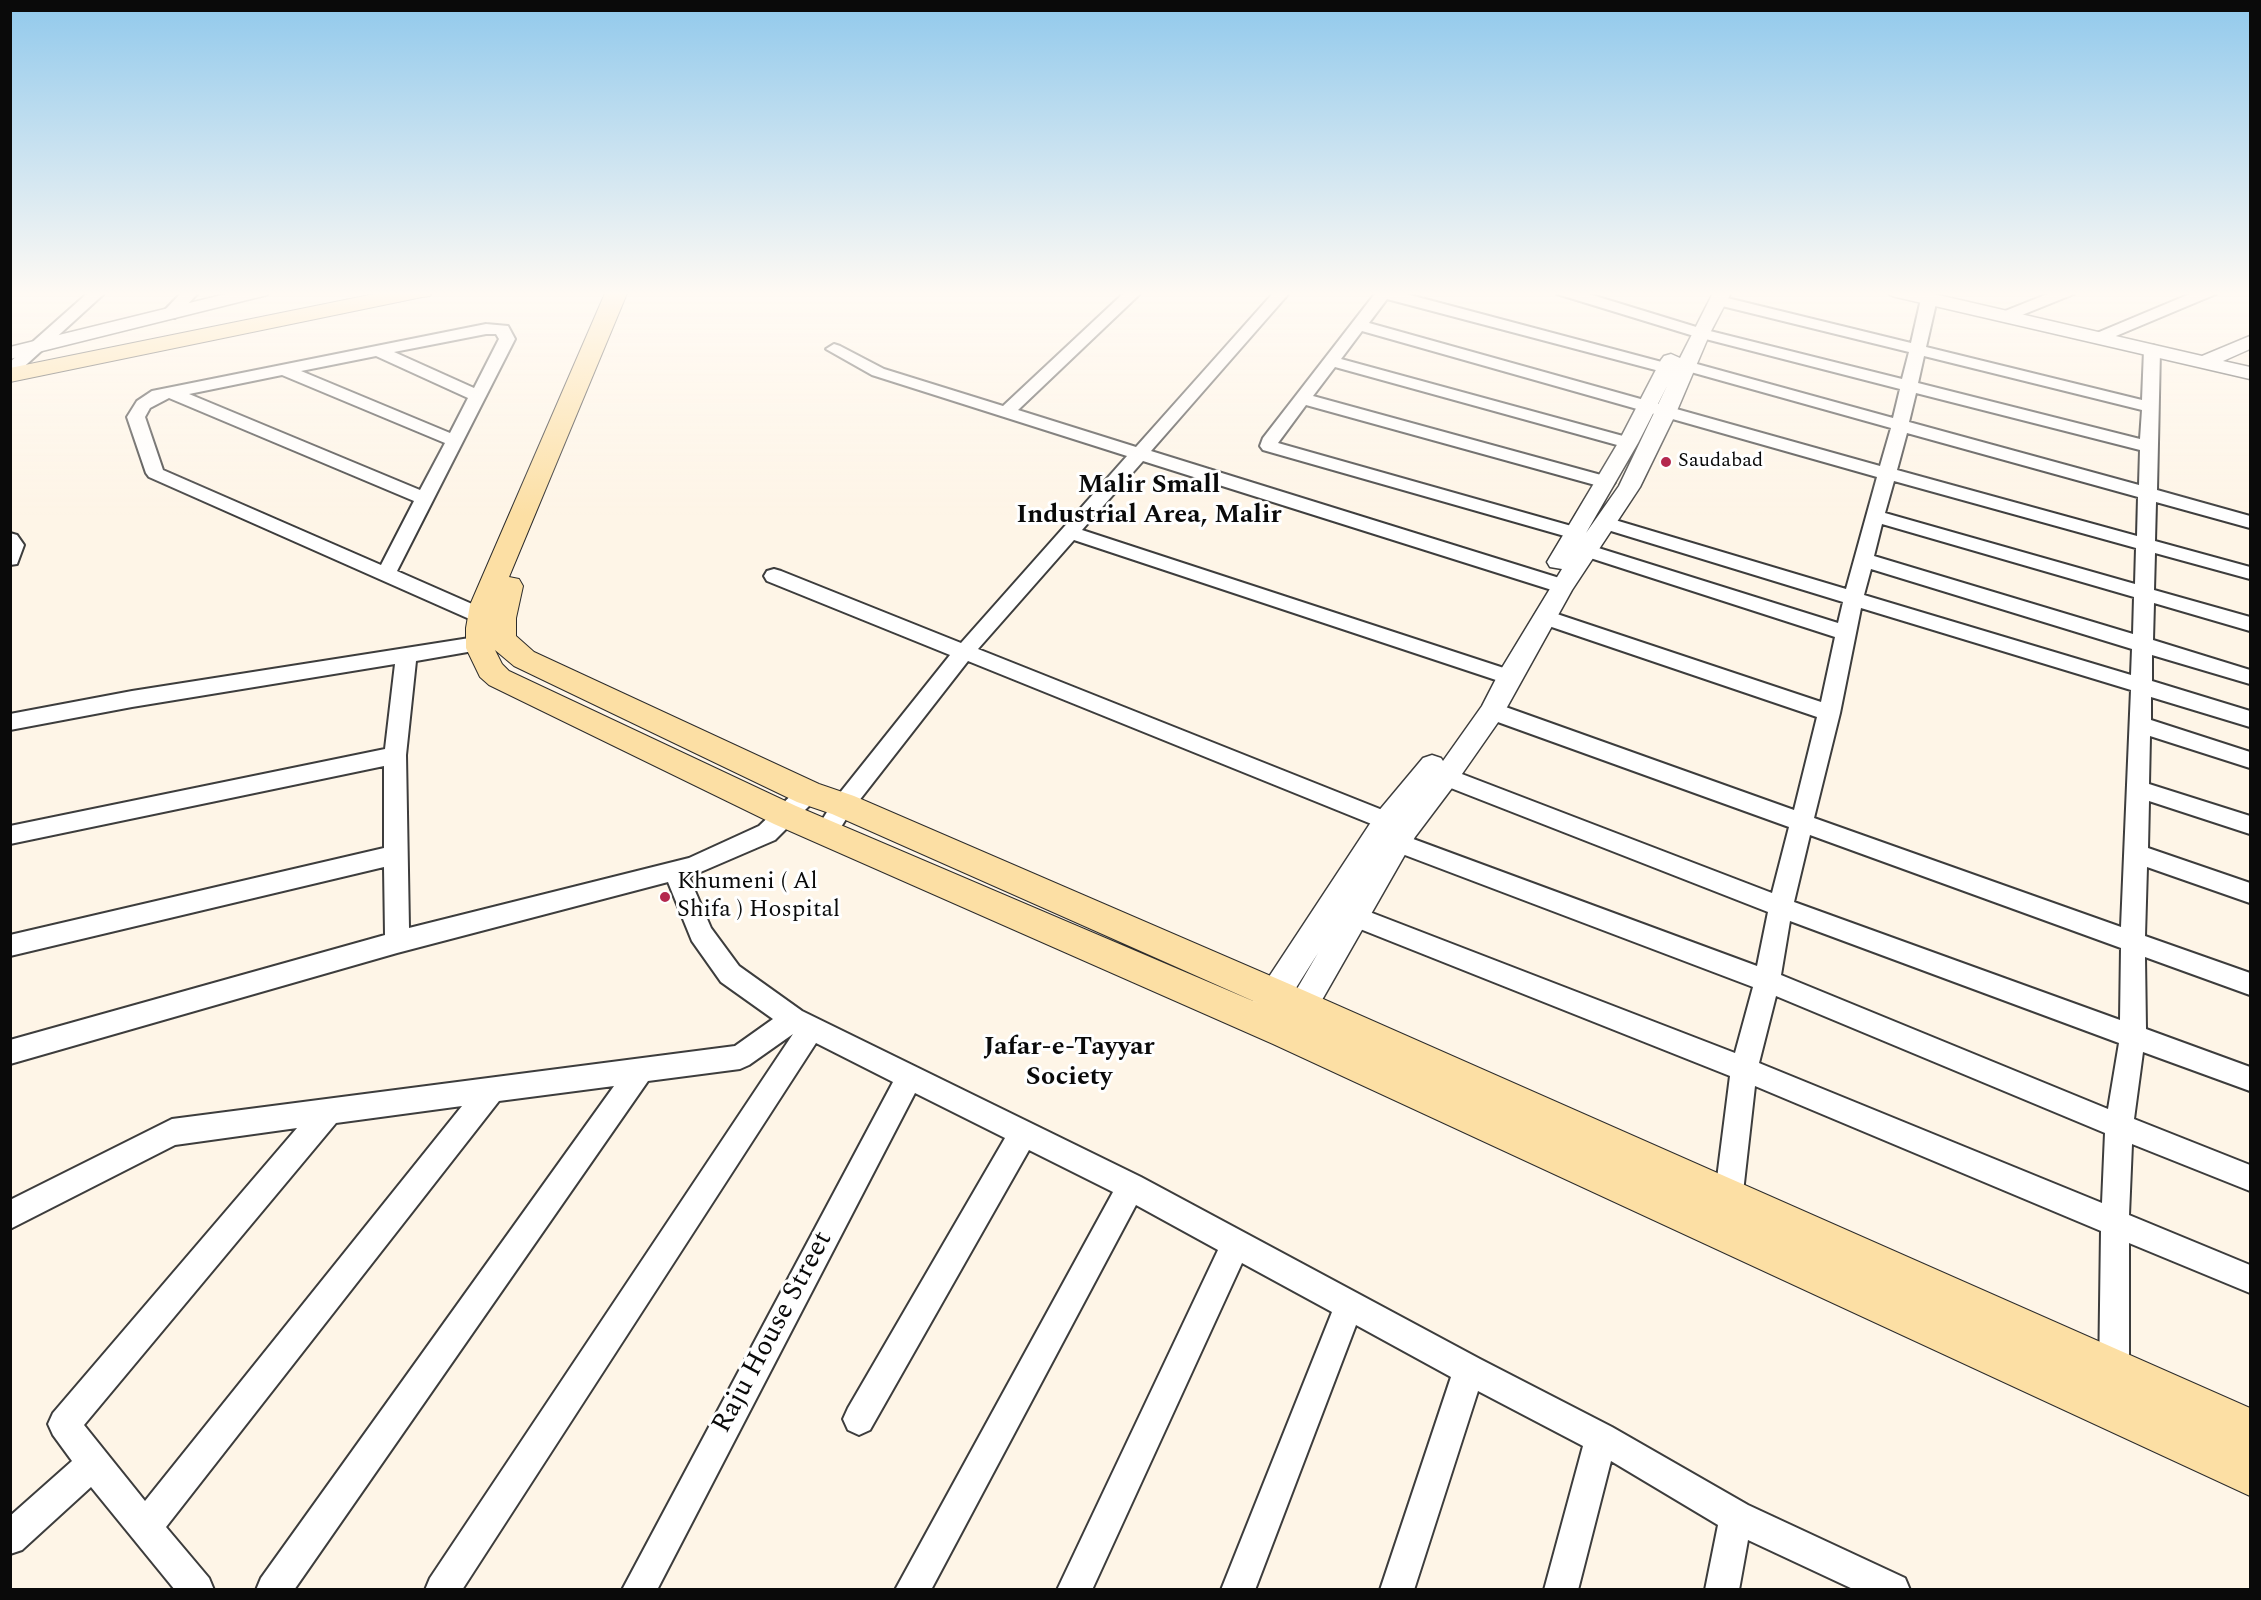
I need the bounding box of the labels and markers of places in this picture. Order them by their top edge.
place label: Saudabad [1678,450,1763,474]
marker: Saudabad [1659,455,1673,469]
place label: Khumeni ( Al Shifa ) Hospital [677,869,840,925]
marker: Khumeni ( Al Shifa ) Hospital [658,890,672,904]

